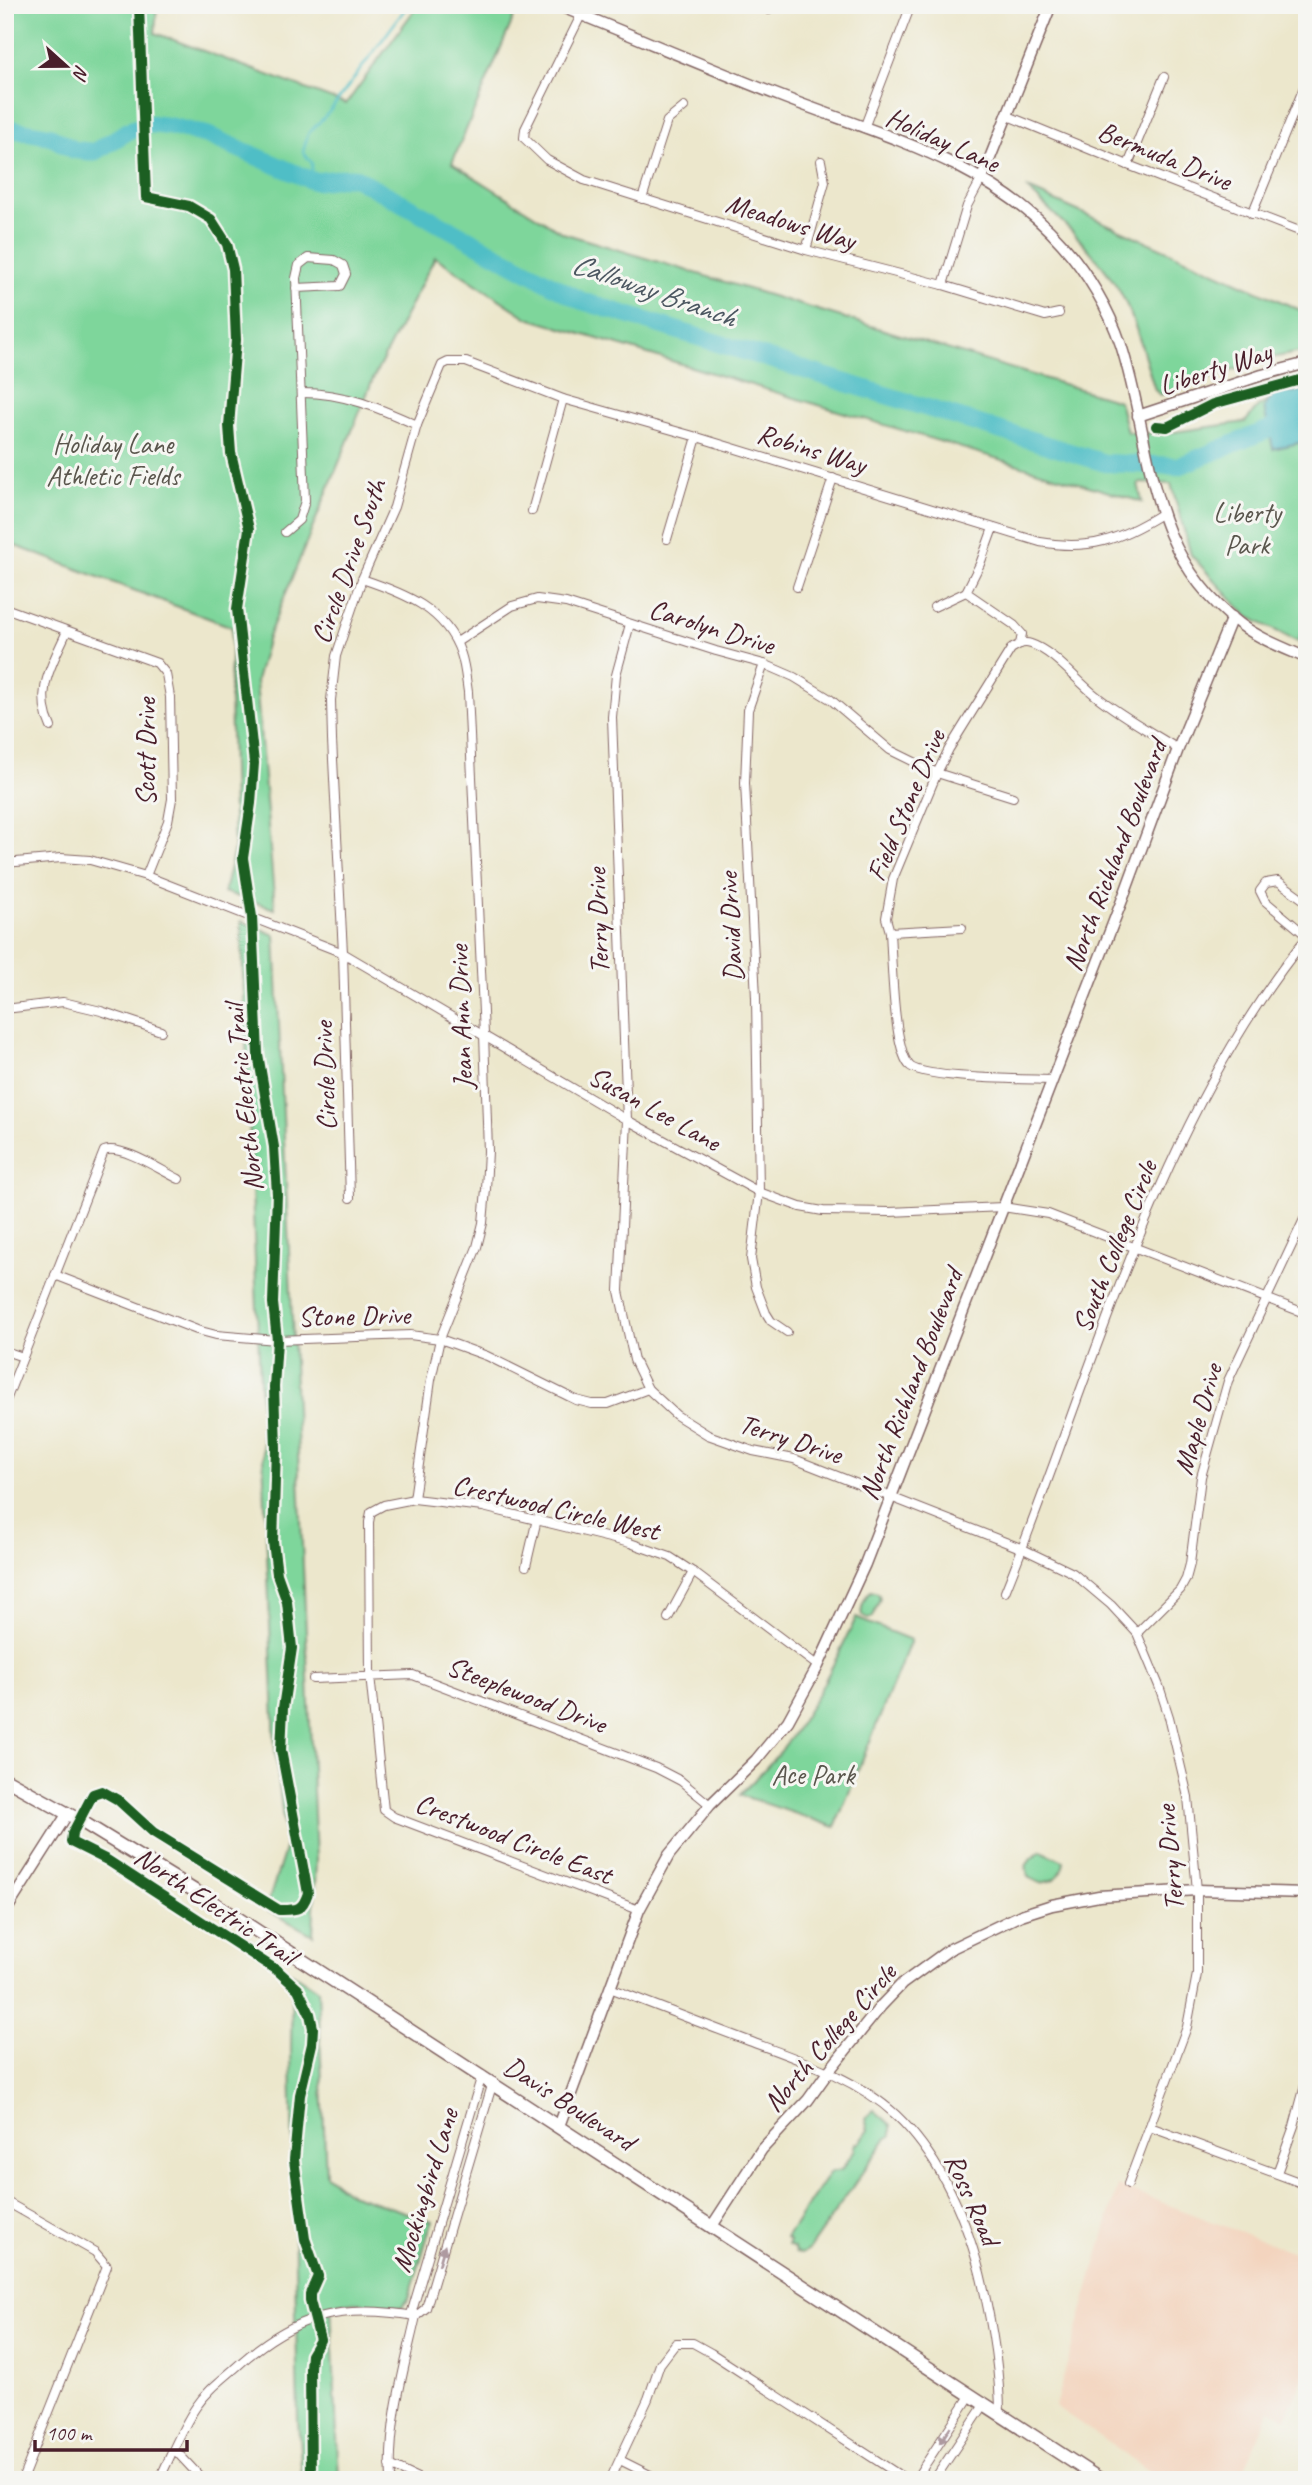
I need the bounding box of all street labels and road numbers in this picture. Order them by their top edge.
street label: Holiday Lane [881,99,1007,181]
street label: Bermuda Drive [1093,113,1238,199]
street label: Meadows Way [722,185,862,258]
street label: Liberty Way [1155,333,1278,403]
street label: Robins Way [753,415,873,482]
street label: Circle Drive South [303,472,395,648]
street label: Carolyn Drive [645,591,780,663]
street label: Scott Drive [128,696,163,806]
street label: Field Stone Drive [858,723,954,886]
street label: North Richland Boulevard [1054,731,1176,976]
street label: Terry Drive [578,866,617,975]
street label: David Drive [710,869,751,983]
street label: Jean Ann Drive [440,942,481,1092]
street label: North Electric Trail [216,997,271,1193]
street label: Circle Drive [305,1019,344,1131]
street label: Susan Lee Lane [583,1058,728,1160]
street label: South College Circle [1064,1153,1166,1337]
street label: North Richland Boulevard [850,1260,972,1505]
street label: Stone Drive [298,1297,412,1334]
street label: Maple Drive [1165,1358,1230,1478]
street label: Terry Drive [735,1405,848,1472]
street label: Crestwood Circle West [449,1467,665,1549]
street label: Steeplewood Drive [442,1648,613,1742]
street label: Crestwood Circle East [411,1785,619,1893]
street label: Terry Drive [1147,1802,1192,1912]
street label: North Electric Trail [128,1838,308,1975]
street label: North College Circle [755,1954,905,2119]
street label: Davis Boulevard [498,2048,645,2161]
street label: Mockingbird Lane [383,2102,466,2276]
street label: Ross Road [937,2148,1010,2254]

